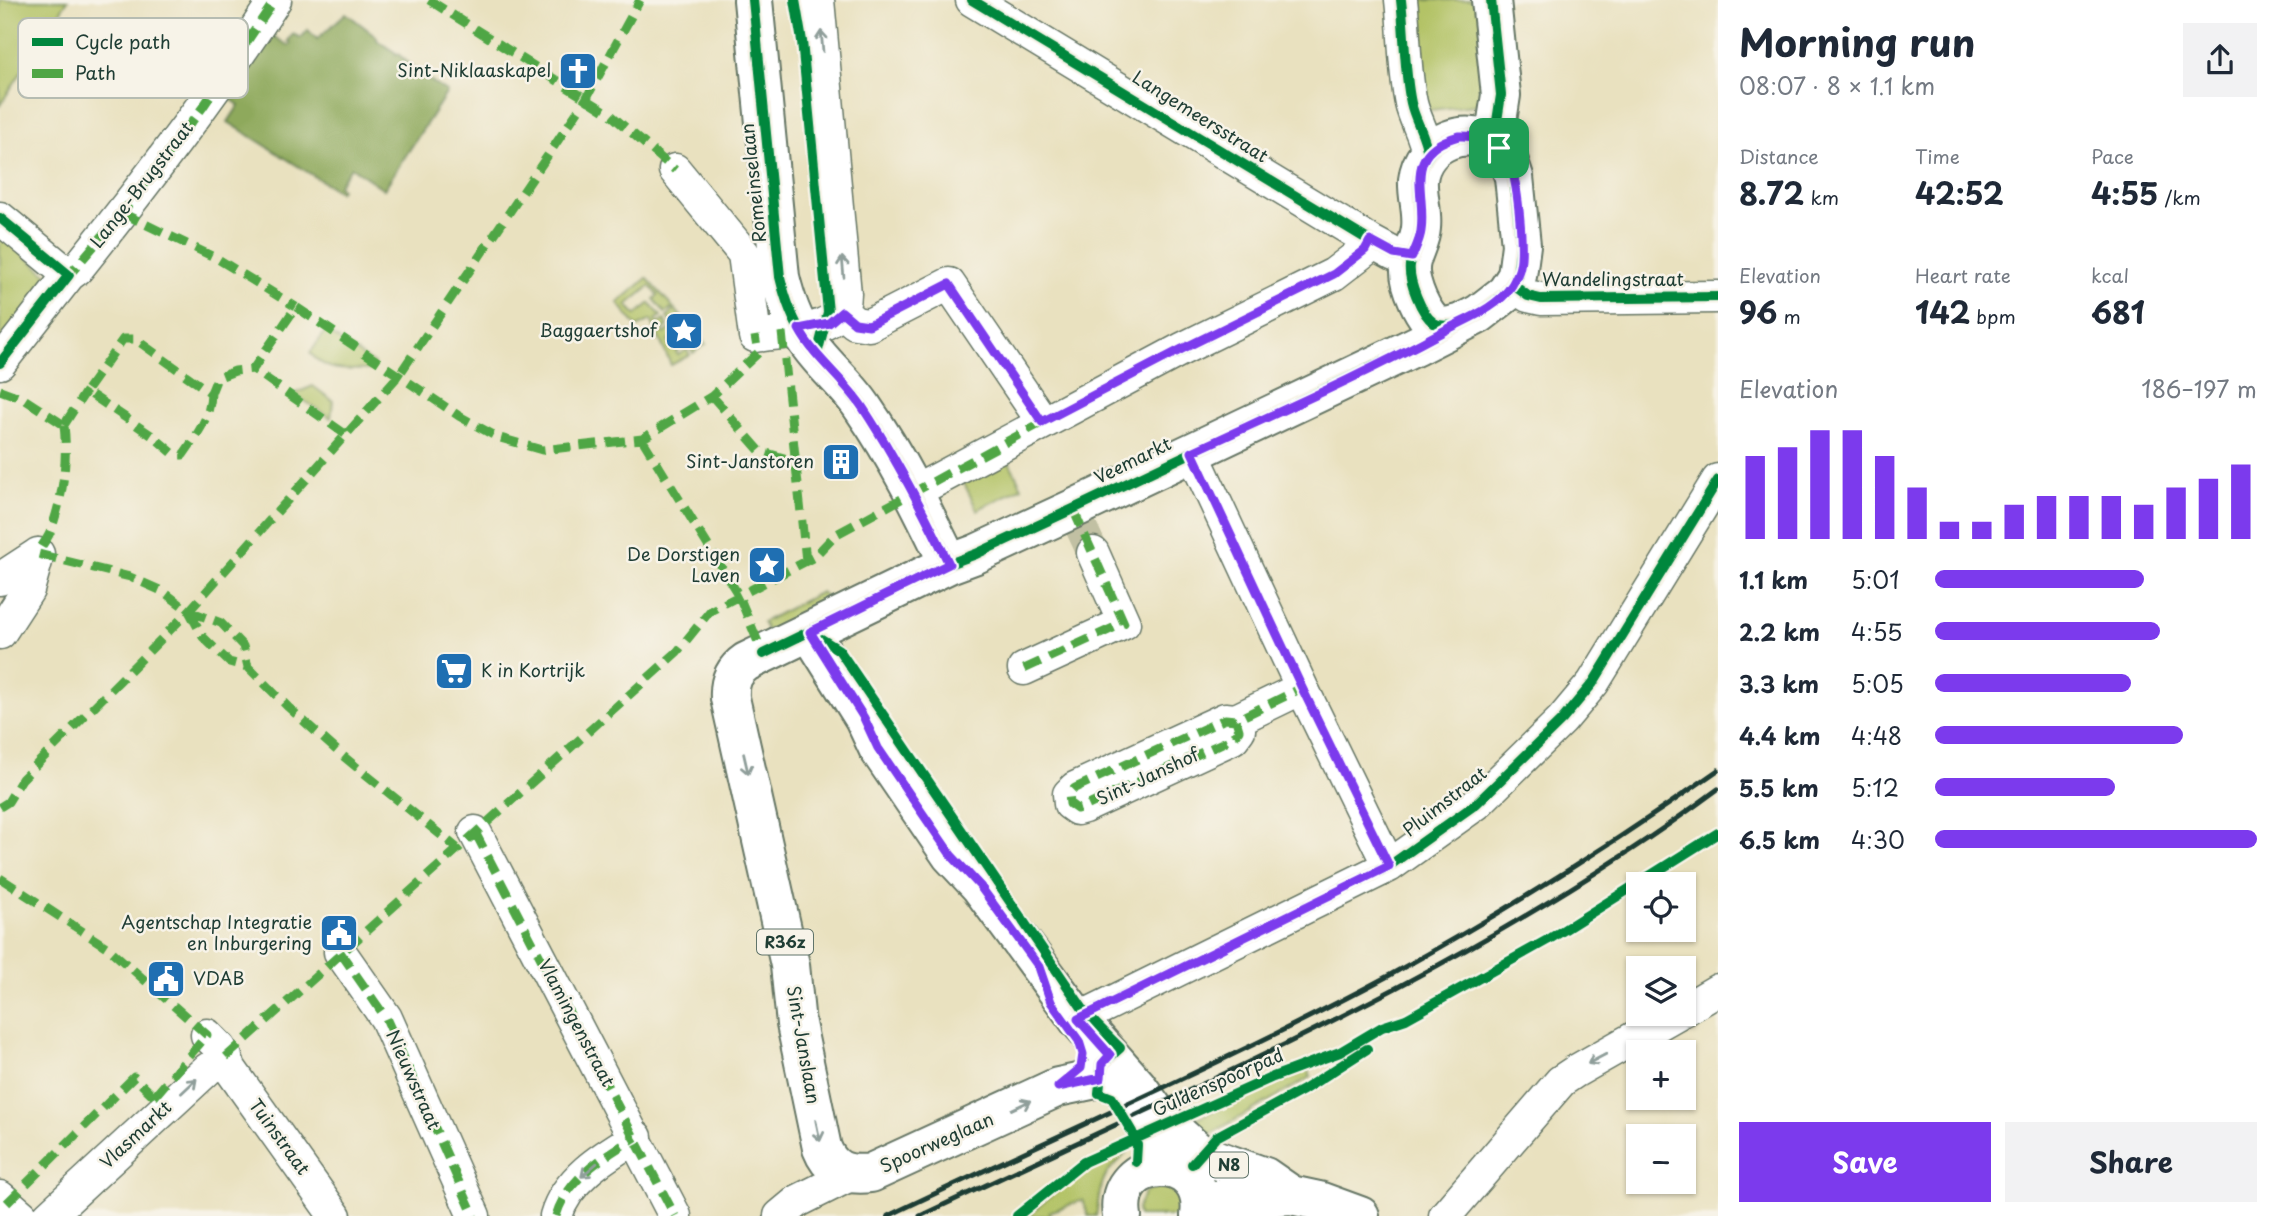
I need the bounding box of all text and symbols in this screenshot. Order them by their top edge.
text: Morning run [1739,13,1975,70]
legend [18,18,248,98]
button: share [2183,23,2257,97]
text: Cycle path [75,27,171,55]
one-way arrow [816,30,829,53]
church icon: Sint-Niklaaskapel [557,50,599,92]
place label: Sint-Niklaaskapel [397,56,551,83]
text: Path [75,58,116,86]
street label: Langemeersstraat [1128,63,1274,168]
text: 08:07 · 8 × 1.1 km [1739,68,1935,103]
street label: Lange-Brugstraat [83,115,199,253]
pin [1469,118,1529,178]
street label: Romeinselaan [733,122,772,244]
icon: arrive [1480,129,1518,167]
text: Distance [1739,142,1819,170]
text: Time [1915,142,1960,170]
text: Pace [2091,142,2134,170]
text: 8.72 [1739,170,1804,215]
text: 42:52 [1915,170,2004,215]
text: 4:55 [2091,170,2158,215]
text: km [1804,183,1839,211]
text: /km [2158,183,2201,211]
one-way arrow [836,256,849,279]
text: Elevation [1739,261,1821,289]
text: Heart rate [1915,261,2011,289]
text: kcal [2091,261,2129,289]
street label: Wandelingstraat [1542,265,1684,292]
text: 96 [1739,289,1777,334]
text: 142 [1915,289,1970,334]
text: 681 [2091,289,2145,334]
text: m [1777,302,1801,330]
text: bpm [1970,302,2016,330]
place icon: Baggaertshof [663,310,705,352]
place label: Baggaertshof [539,316,659,343]
text: Elevation [1739,371,1838,406]
text: 186–197 m [2141,371,2257,406]
street label: Veemarkt [1089,429,1176,490]
building icon: Sint-Janstoren [820,441,862,483]
place label: Sint-Janstoren [686,447,814,474]
place label: De Dorstigen Laven [627,540,740,588]
place icon: De Dorstigen Laven [746,544,788,586]
text: 1.1 km [1739,562,1808,597]
text: 5:01 [1851,562,1899,597]
text: 2.2 km [1739,614,1820,649]
text: 4:55 [1851,614,1902,649]
supermarket icon: K in Kortrijk [433,650,475,692]
place label: K in Kortrijk [481,656,585,683]
text: 3.3 km [1739,666,1819,701]
text: 5:05 [1851,666,1904,701]
text: 4.4 km [1739,718,1820,753]
text: 4:48 [1851,718,1902,753]
street label: Sint-Janshof [1092,739,1205,811]
one-way arrow [740,752,754,775]
street label: Pluimstraat [1396,759,1492,842]
text: 5.5 km [1739,770,1819,805]
text: 5:12 [1851,770,1899,805]
text: 6.5 km [1739,822,1820,857]
text: 4:30 [1851,822,1905,857]
map controls [1626,872,1696,1194]
button: locate [1626,872,1696,942]
place label: Agentschap Integratie en Inburgering [121,908,312,956]
public building icon: Agentschap Integratie en Inburgering [318,912,360,954]
road number: R36z [757,930,813,954]
street label: Vlamingenstraat [532,954,622,1091]
button: layers [1626,956,1696,1026]
public building icon: VDAB [145,958,187,1000]
place label: VDAB [193,964,244,991]
street label: Sint-Janslaan [781,983,828,1106]
street label: Nieuwstraat [380,1025,448,1134]
button: + [1626,1040,1696,1110]
street label: Guldenspoorpad [1148,1041,1287,1123]
one-way arrow [1588,1052,1608,1066]
one-way arrow [180,1078,197,1095]
street label: Tuinstraat [243,1092,317,1180]
street label: Vlasmarkt [93,1094,177,1174]
one-way arrow [1010,1097,1031,1111]
street label: Spoorweglaan [875,1105,997,1179]
one-way arrow [812,1119,826,1142]
button: Save [1739,1122,1991,1202]
button: Share [2005,1122,2257,1202]
button: − [1626,1124,1696,1194]
road number: N8 [1210,1152,1248,1177]
one-way arrow [580,1162,598,1178]

